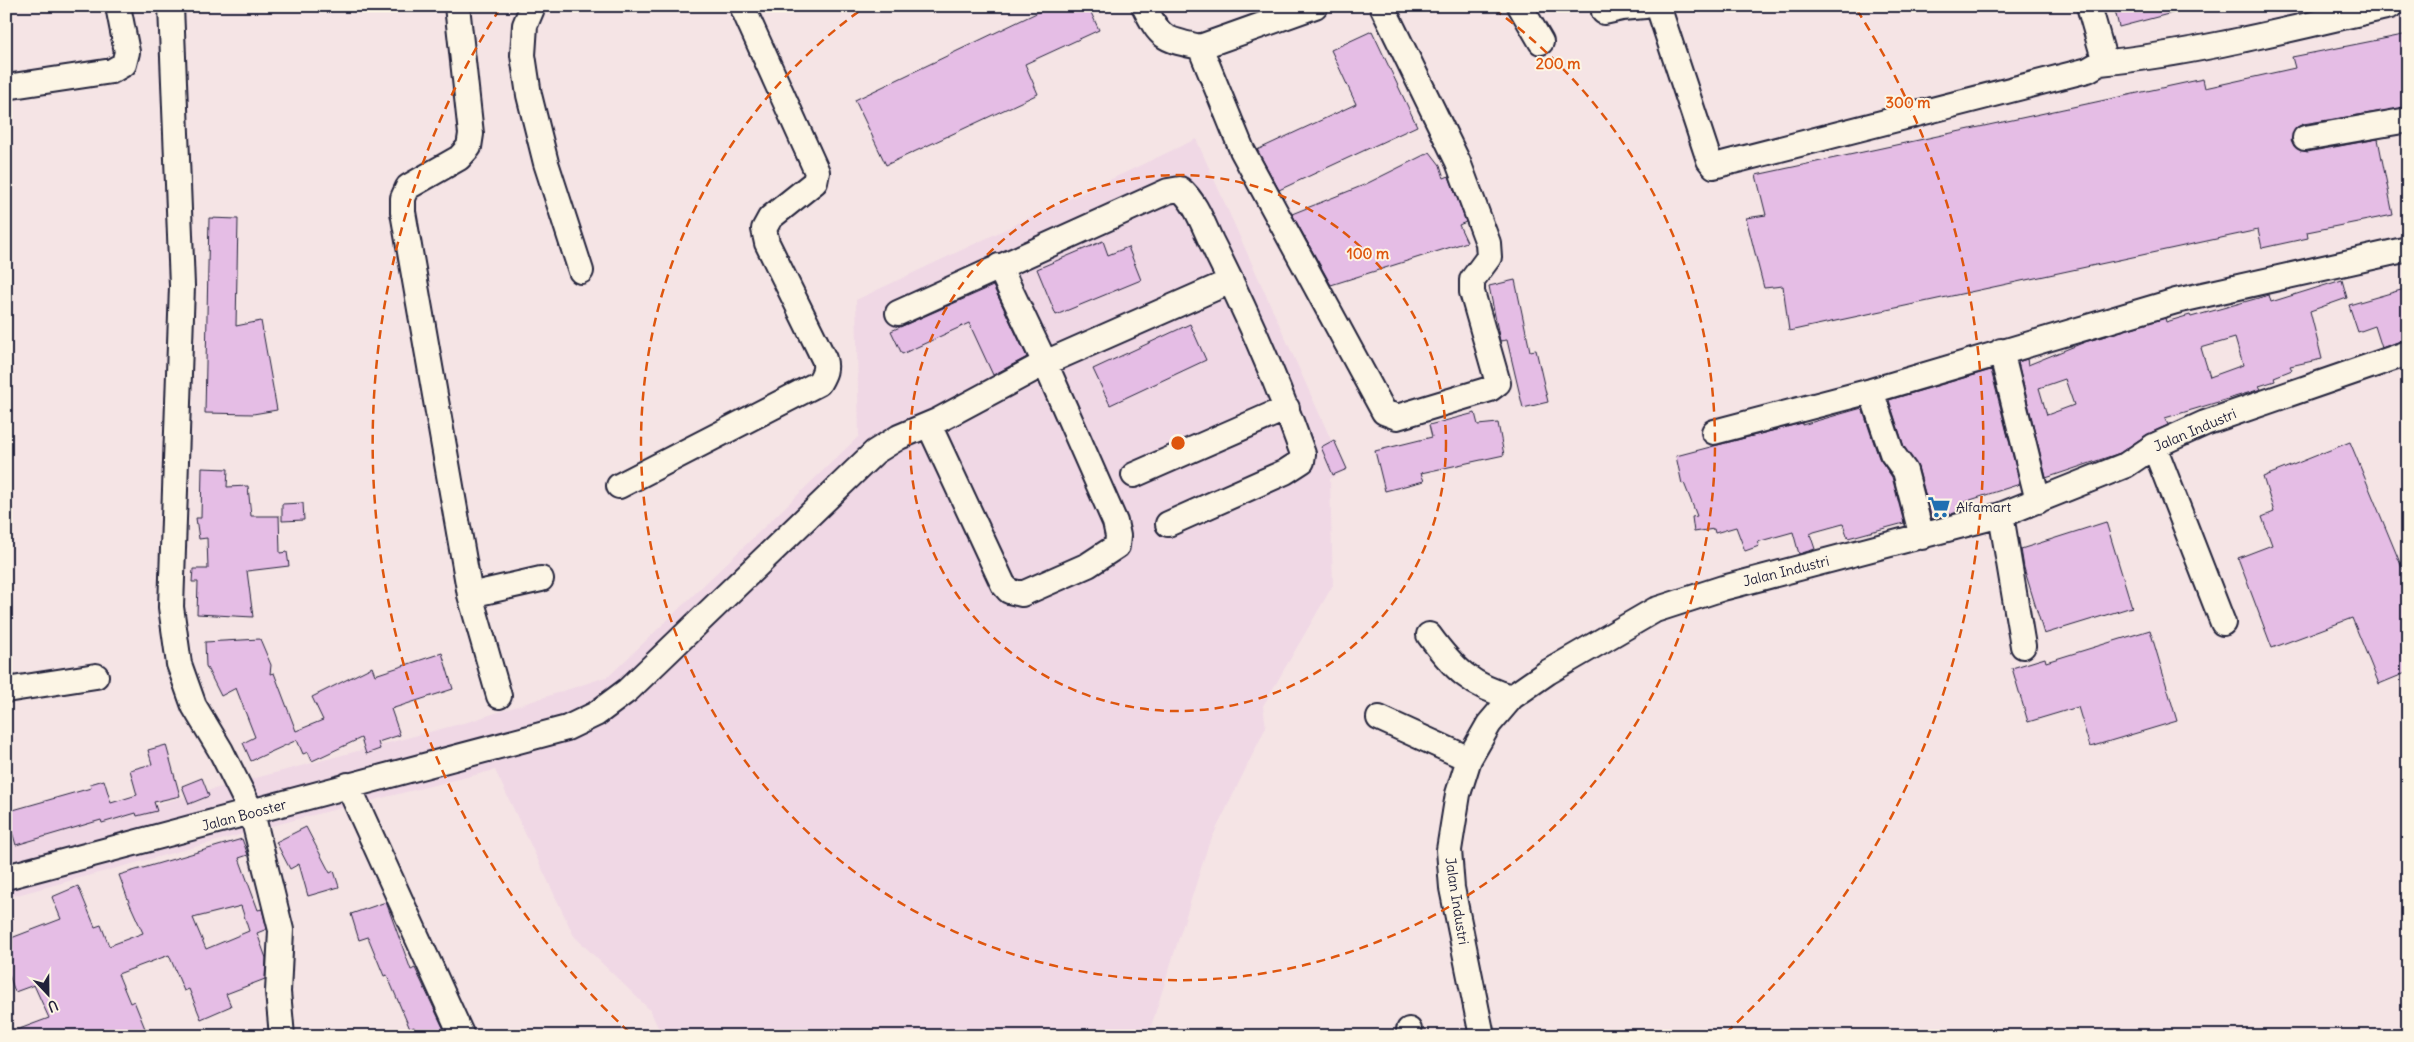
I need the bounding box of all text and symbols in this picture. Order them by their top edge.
text: 200 m [1536,54,1580,73]
text: 300 m [1886,93,1931,112]
text: 100 m [1347,244,1389,263]
street label: Jalan Industri [2151,405,2239,455]
centre of rings [1169,434,1187,452]
supermarket icon: Alfamart [1926,494,1952,520]
place label: Alfamart [1956,498,2011,516]
street label: Jalan Industri [1741,552,1831,590]
street label: Jalan Booster [200,795,288,835]
street label: Jalan Industri [1441,856,1473,946]
north arrow [22,970,72,1020]
text: U [45,996,61,1016]

